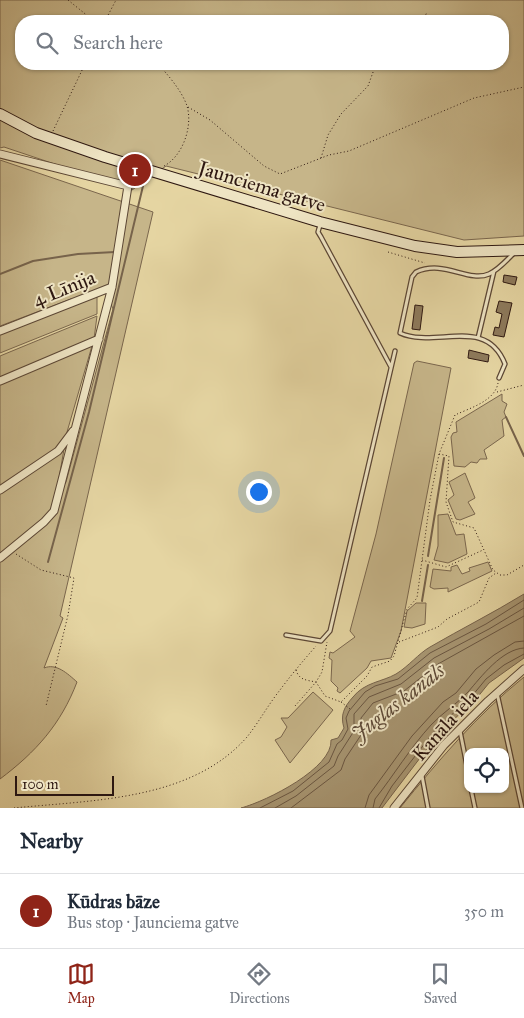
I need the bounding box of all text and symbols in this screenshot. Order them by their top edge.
search box [15,15,509,70]
icon: search [33,29,61,57]
text: Search here [73,31,163,54]
pin: 1 [119,151,151,189]
street label: Jaunciema gatve [193,155,329,218]
street label: 4 Līnija [29,264,99,311]
your location [246,479,272,505]
water label: Juglas kanāls [345,657,450,747]
street label: Kanāla iela [407,684,484,766]
map controls [464,748,509,793]
button: locate [464,748,509,793]
scale bar [15,773,114,796]
text: 100 m [22,776,59,793]
text: Nearby [20,828,83,854]
text: Kūdras bāze [67,890,160,913]
text: 1 [33,902,39,921]
text: 350 m [464,902,504,921]
text: Bus stop · Jaunciema gatve [67,913,239,932]
tab: Map [67,960,95,1007]
tab: Directions [229,960,290,1007]
tab: Saved [424,960,457,1007]

